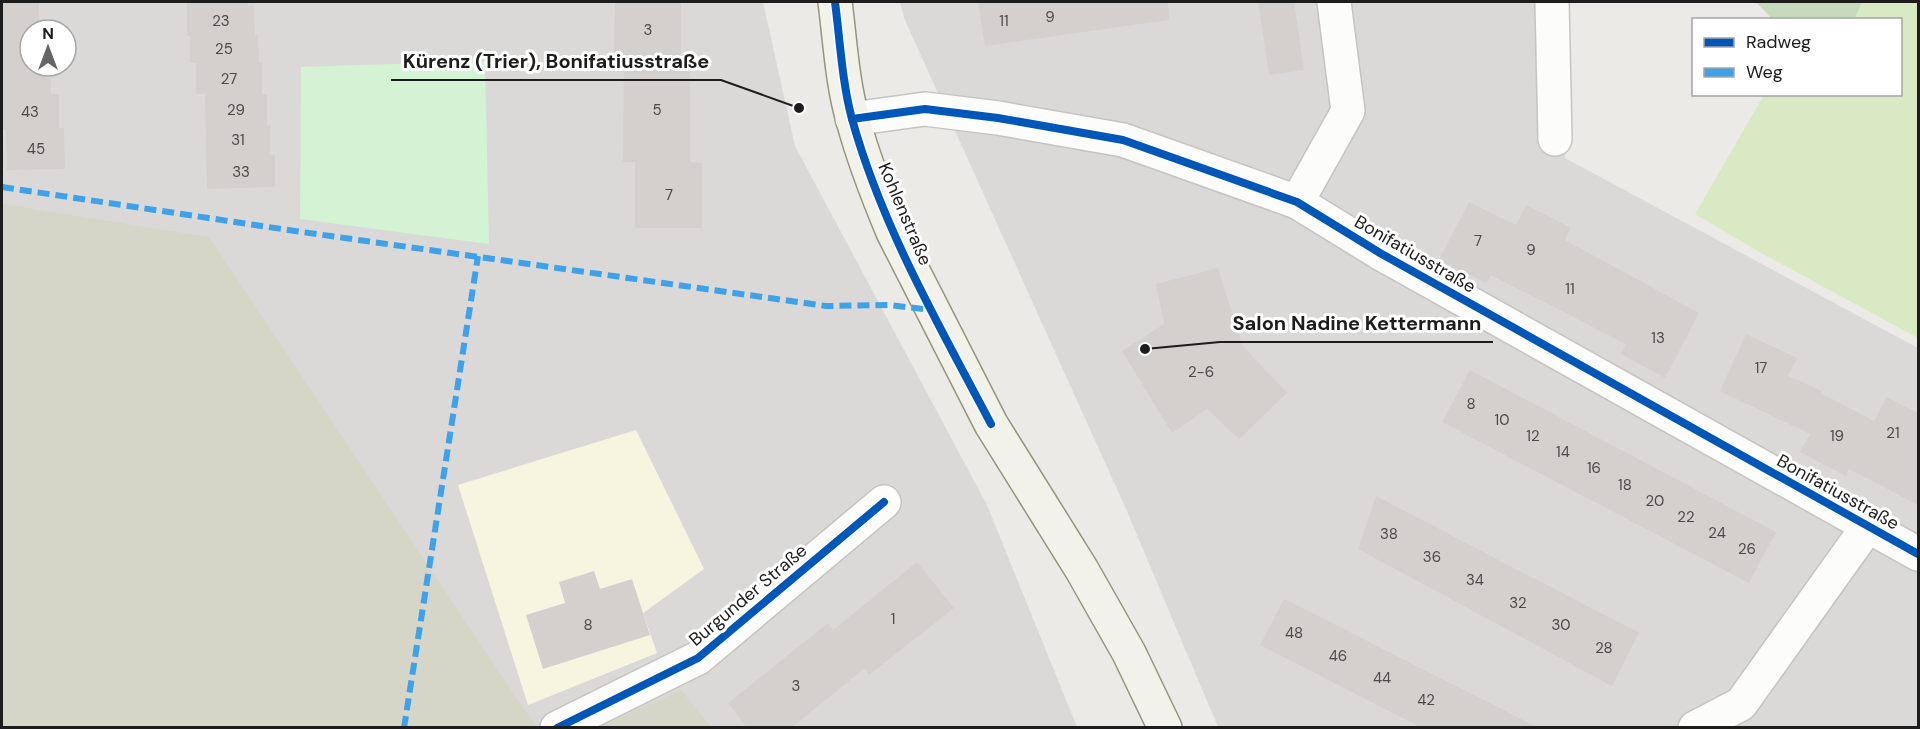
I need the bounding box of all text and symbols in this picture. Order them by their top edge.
house number: 9 [1045,7,1055,27]
house number: 23 [212,11,230,31]
house number: 11 [999,11,1009,31]
north arrow [18,18,78,78]
legend [1692,18,1902,96]
house number: 3 [644,20,652,40]
text: N [42,23,54,44]
text: Radweg [1746,30,1811,54]
house number: 25 [215,39,233,59]
callout: Kürenz (Trier), Bonifatiusstraße [391,42,721,80]
text: Kürenz (Trier), Bonifatiusstraße [403,48,709,74]
text: Weg [1746,60,1783,84]
house number: 27 [221,69,237,89]
house number: 29 [227,100,245,120]
house number: 5 [652,100,662,120]
house number: 43 [21,102,39,122]
house number: 31 [231,130,245,150]
house number: 45 [27,139,45,159]
street label: Kohlenstraße [873,159,937,269]
house number: 33 [232,162,250,182]
house number: 7 [665,185,673,205]
street label: Bonifatiusstraße [1350,210,1480,298]
house number: 7 [1474,231,1482,251]
house number: 9 [1526,240,1536,260]
house number: 11 [1565,279,1575,299]
callout: Salon Nadine Kettermann [1220,304,1493,342]
text: Salon Nadine Kettermann [1233,310,1481,336]
house number: 13 [1651,328,1665,348]
house number: 17 [1755,358,1767,378]
house number: 2-6 [1188,362,1214,382]
house number: 8 [1466,394,1476,414]
house number: 10 [1495,410,1509,430]
house number: 21 [1886,423,1900,443]
house number: 12 [1526,426,1540,446]
house number: 19 [1830,426,1844,446]
house number: 14 [1556,442,1570,462]
street label: Bonifatiusstraße [1773,448,1903,536]
house number: 16 [1587,458,1601,478]
house number: 18 [1618,475,1632,495]
house number: 20 [1646,491,1664,511]
house number: 22 [1677,507,1695,527]
house number: 24 [1708,523,1726,543]
house number: 38 [1380,524,1398,544]
street label: Burgunder Straße [684,539,812,651]
house number: 26 [1738,539,1756,559]
house number: 36 [1423,547,1441,567]
house number: 34 [1466,570,1484,590]
house number: 32 [1509,593,1527,613]
house number: 1 [891,609,895,629]
house number: 8 [583,615,593,635]
house number: 30 [1551,615,1571,635]
house number: 48 [1285,623,1303,643]
house number: 28 [1595,638,1613,658]
house number: 46 [1329,646,1347,666]
house number: 44 [1373,668,1391,688]
house number: 3 [792,676,800,696]
house number: 42 [1417,690,1435,710]

